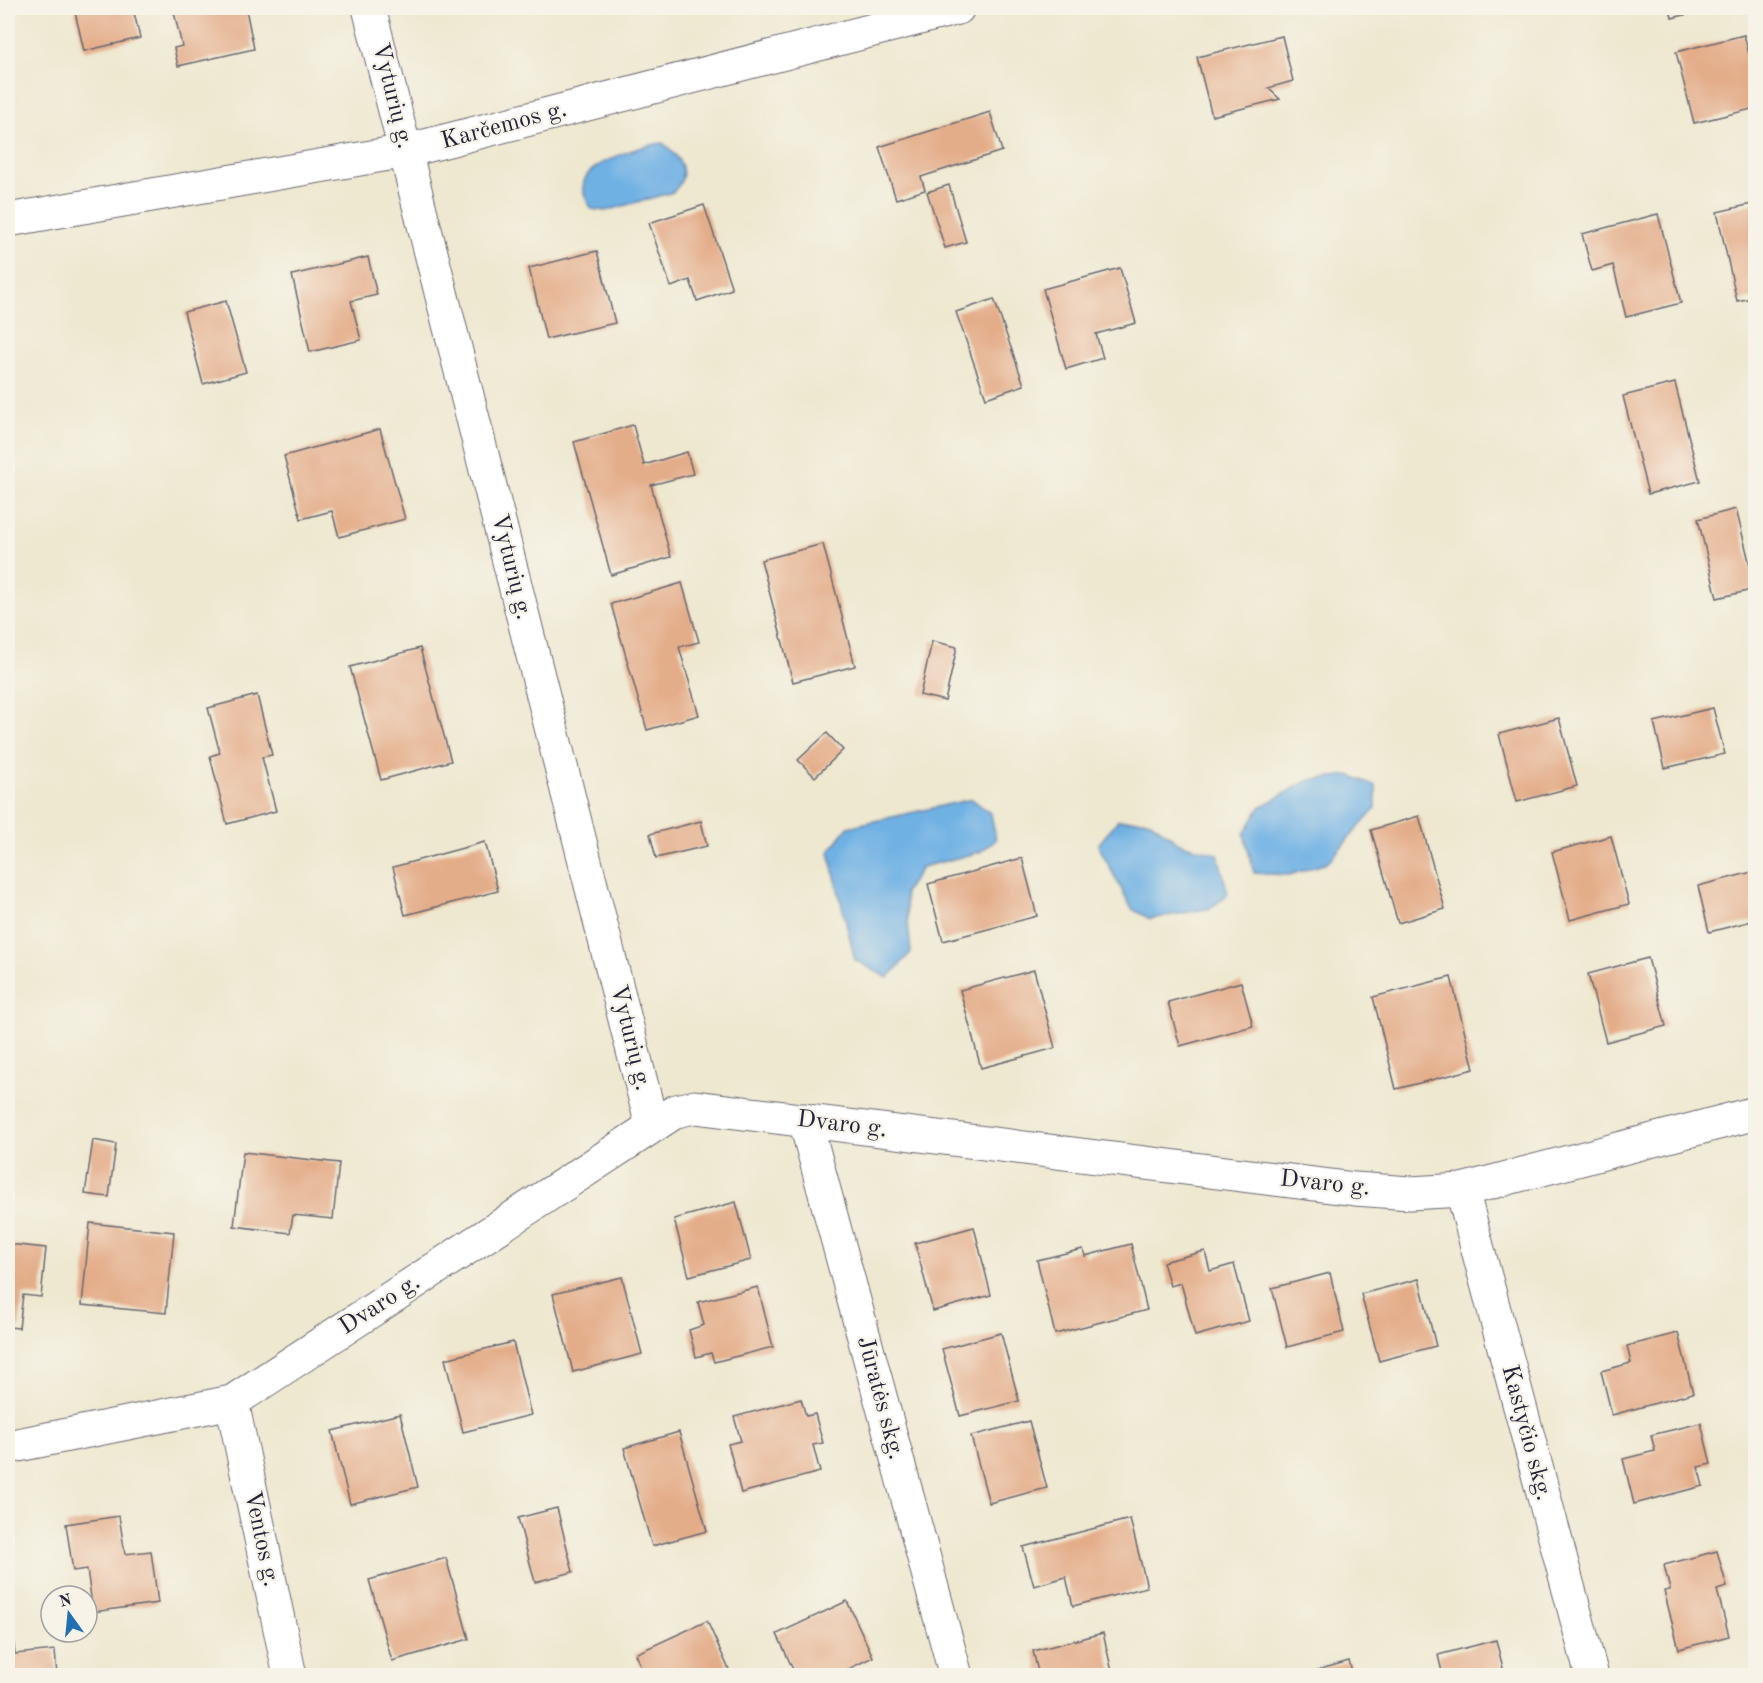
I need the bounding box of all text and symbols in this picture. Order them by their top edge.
street label: Vyturių g. [367,41,417,151]
street label: Karčemos g. [439,98,569,154]
street label: Vyturių g. [486,512,536,622]
street label: Vyturių g. [605,983,655,1093]
street label: Dvaro g. [796,1108,888,1142]
street label: Dvaro g. [1279,1167,1371,1201]
street label: Dvaro g. [335,1270,425,1340]
street label: Jūratės skg. [852,1334,908,1462]
street label: Kastyčio skg. [1496,1363,1556,1503]
street label: Ventos g. [239,1489,283,1589]
north arrow [39,1584,99,1644]
text: N [58,1592,74,1611]

